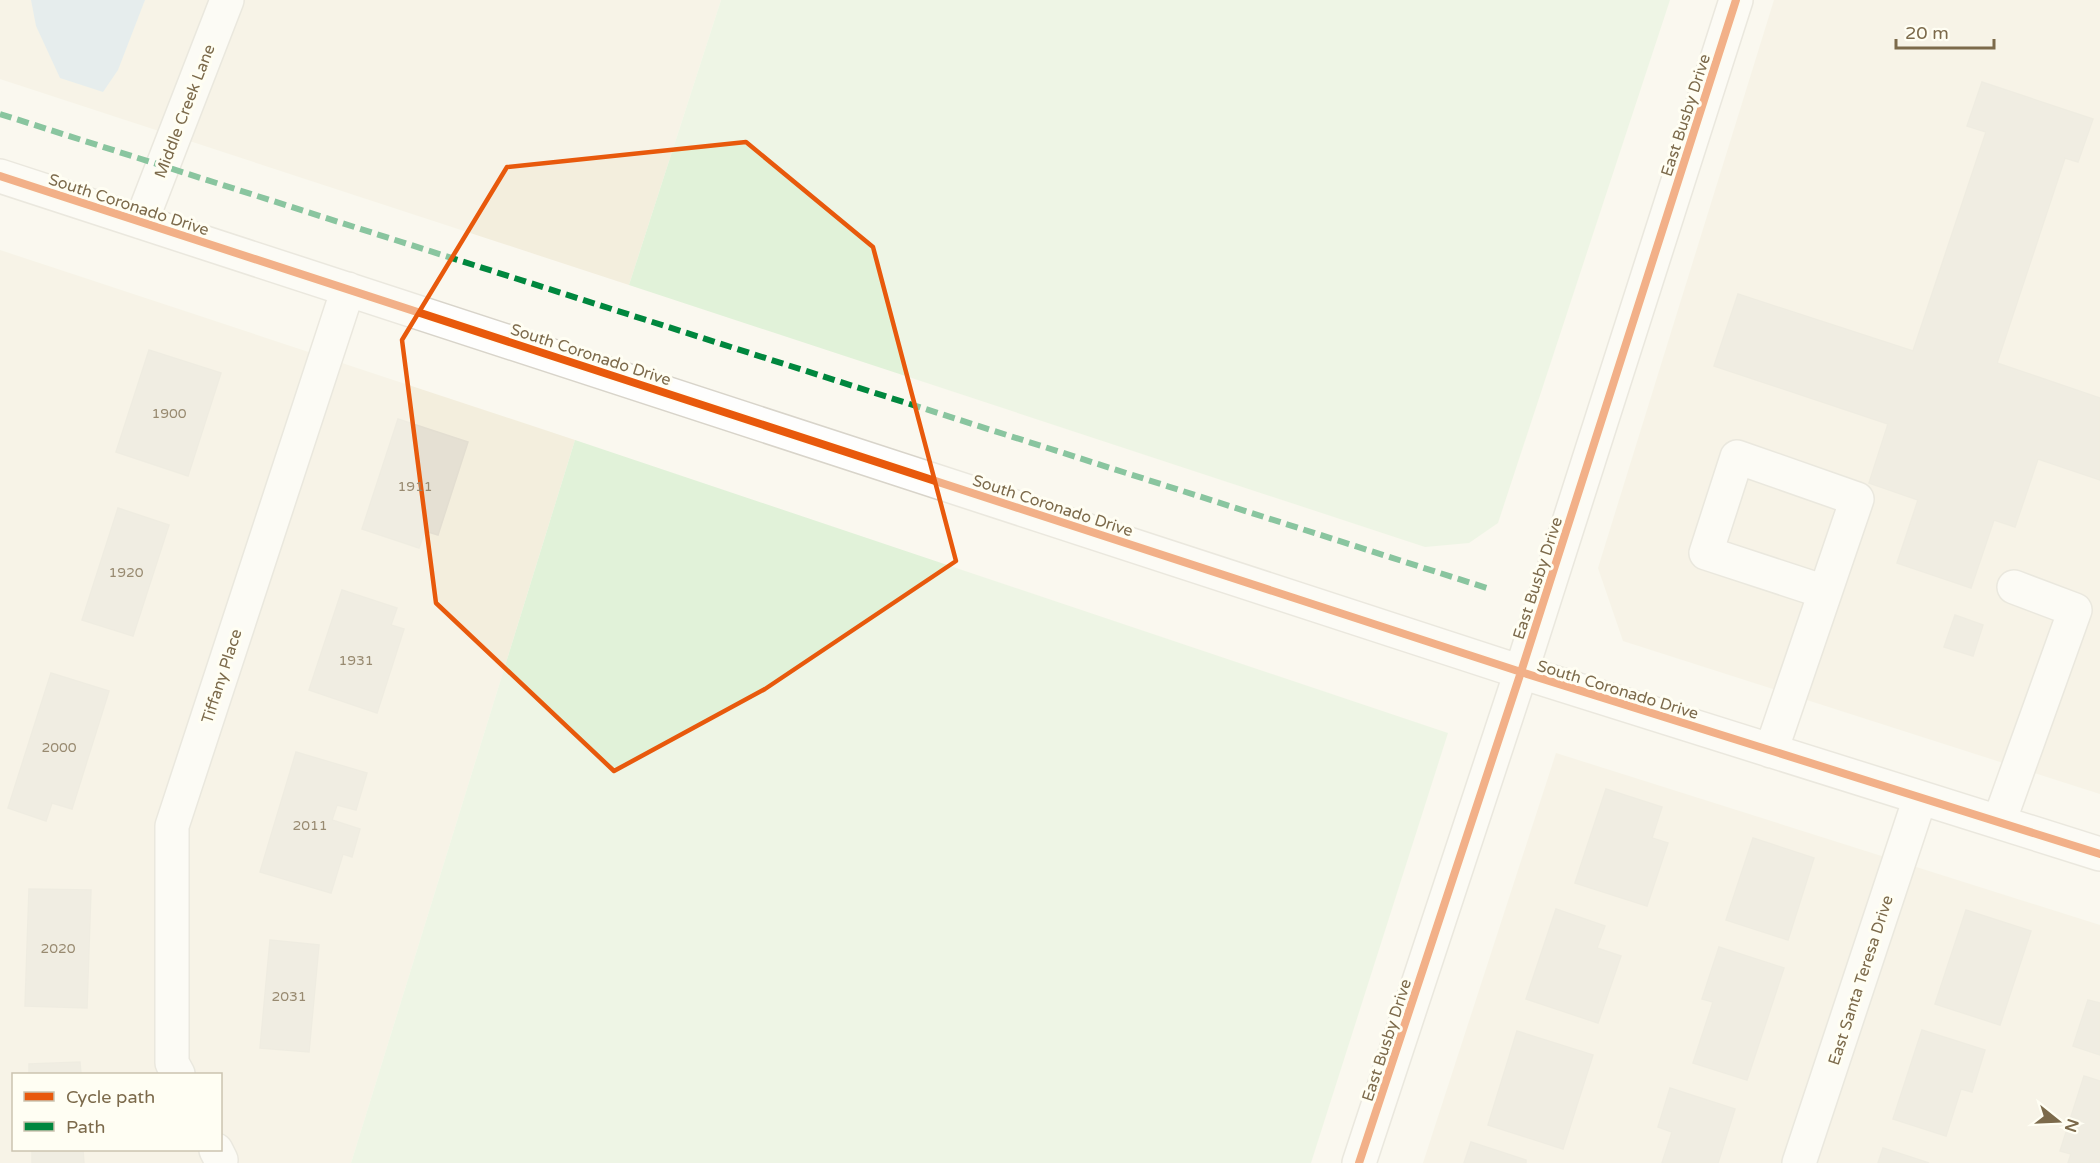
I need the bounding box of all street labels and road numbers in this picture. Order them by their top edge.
street label: Middle Creek Lane [150,42,220,181]
street label: East Busby Drive [1657,52,1715,179]
street label: South Coronado Drive [46,170,212,240]
street label: South Coronado Drive [508,320,674,390]
street label: South Coronado Drive [970,471,1136,541]
street label: East Busby Drive [1509,515,1567,642]
street label: Tiffany Place [197,627,247,726]
street label: South Coronado Drive [1535,656,1701,724]
street label: East Santa Teresa Drive [1824,893,1898,1068]
street label: East Busby Drive [1358,977,1416,1104]

